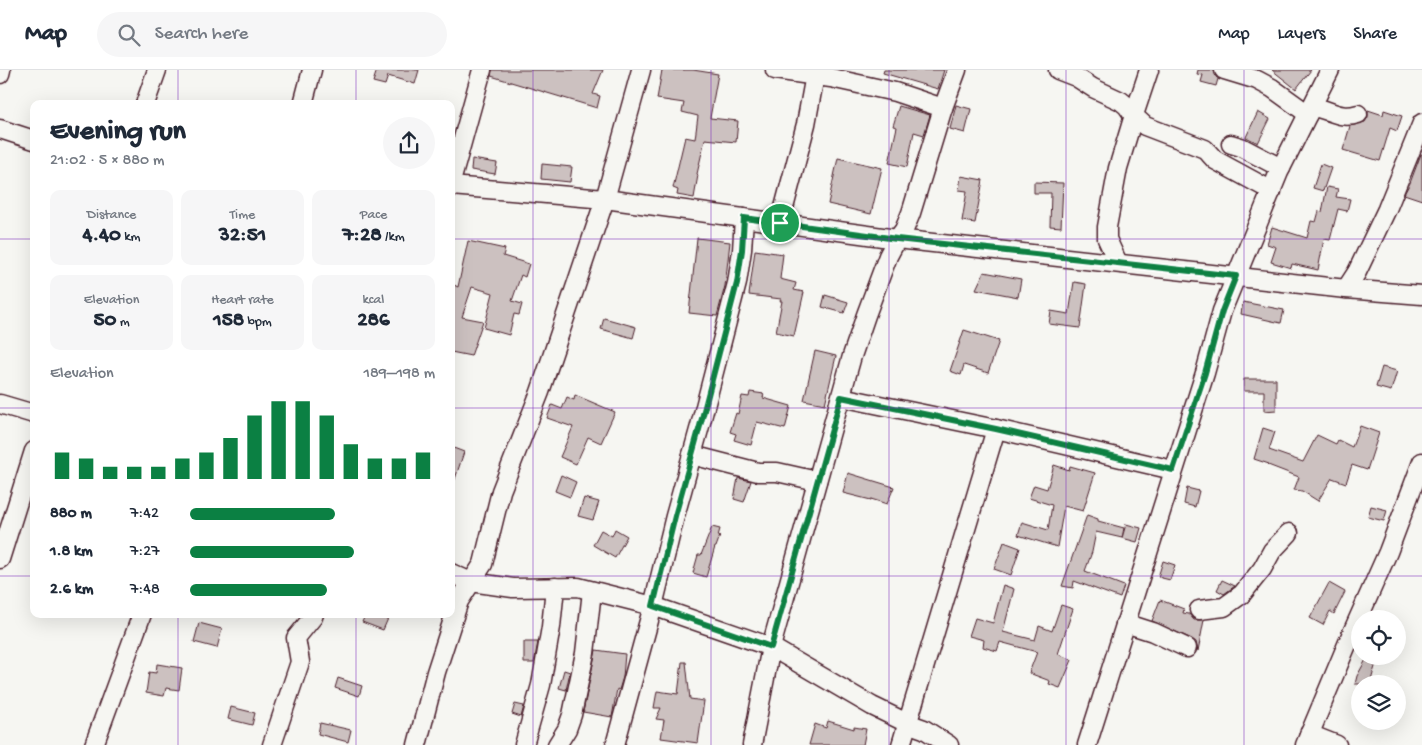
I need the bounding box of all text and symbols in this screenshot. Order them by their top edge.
search box [97,12,447,57]
text: Map [25,20,67,49]
icon: search [115,21,143,49]
text: Search here [155,23,248,46]
text: Map [1218,24,1250,45]
text: Layers [1278,24,1325,45]
text: Share [1353,24,1397,45]
text: Evening run [50,116,186,149]
button: share [383,117,435,169]
text: 21:02 · 5 × 880 m [50,152,164,171]
pin [759,202,801,244]
text: Distance [87,207,136,224]
text: Time [230,207,255,224]
text: Pace [360,207,387,224]
icon: arrive [766,209,794,237]
text: 4.40 [83,224,121,249]
text: 32:51 [219,224,266,249]
text: 7:28 [342,224,382,249]
text: km [121,229,140,246]
text: /km [382,229,405,246]
text: Elevation [84,292,139,309]
text: Heart rate [211,292,274,309]
text: kcal [363,292,384,309]
text: 50 [93,309,116,334]
text: 158 [213,309,244,334]
text: 286 [357,309,390,334]
text: m [116,314,130,331]
text: bpm [244,314,272,331]
text: Elevation [50,365,114,384]
text: 189–198 m [364,365,435,384]
text: 880 m [50,505,92,524]
text: 7:42 [130,505,159,524]
text: 1.8 km [50,543,93,562]
text: 7:27 [130,543,160,562]
text: 2.6 km [50,581,93,600]
text: 7:48 [130,581,160,600]
map controls [1351,610,1406,730]
button: locate [1351,610,1406,665]
button: layers [1351,675,1406,730]

